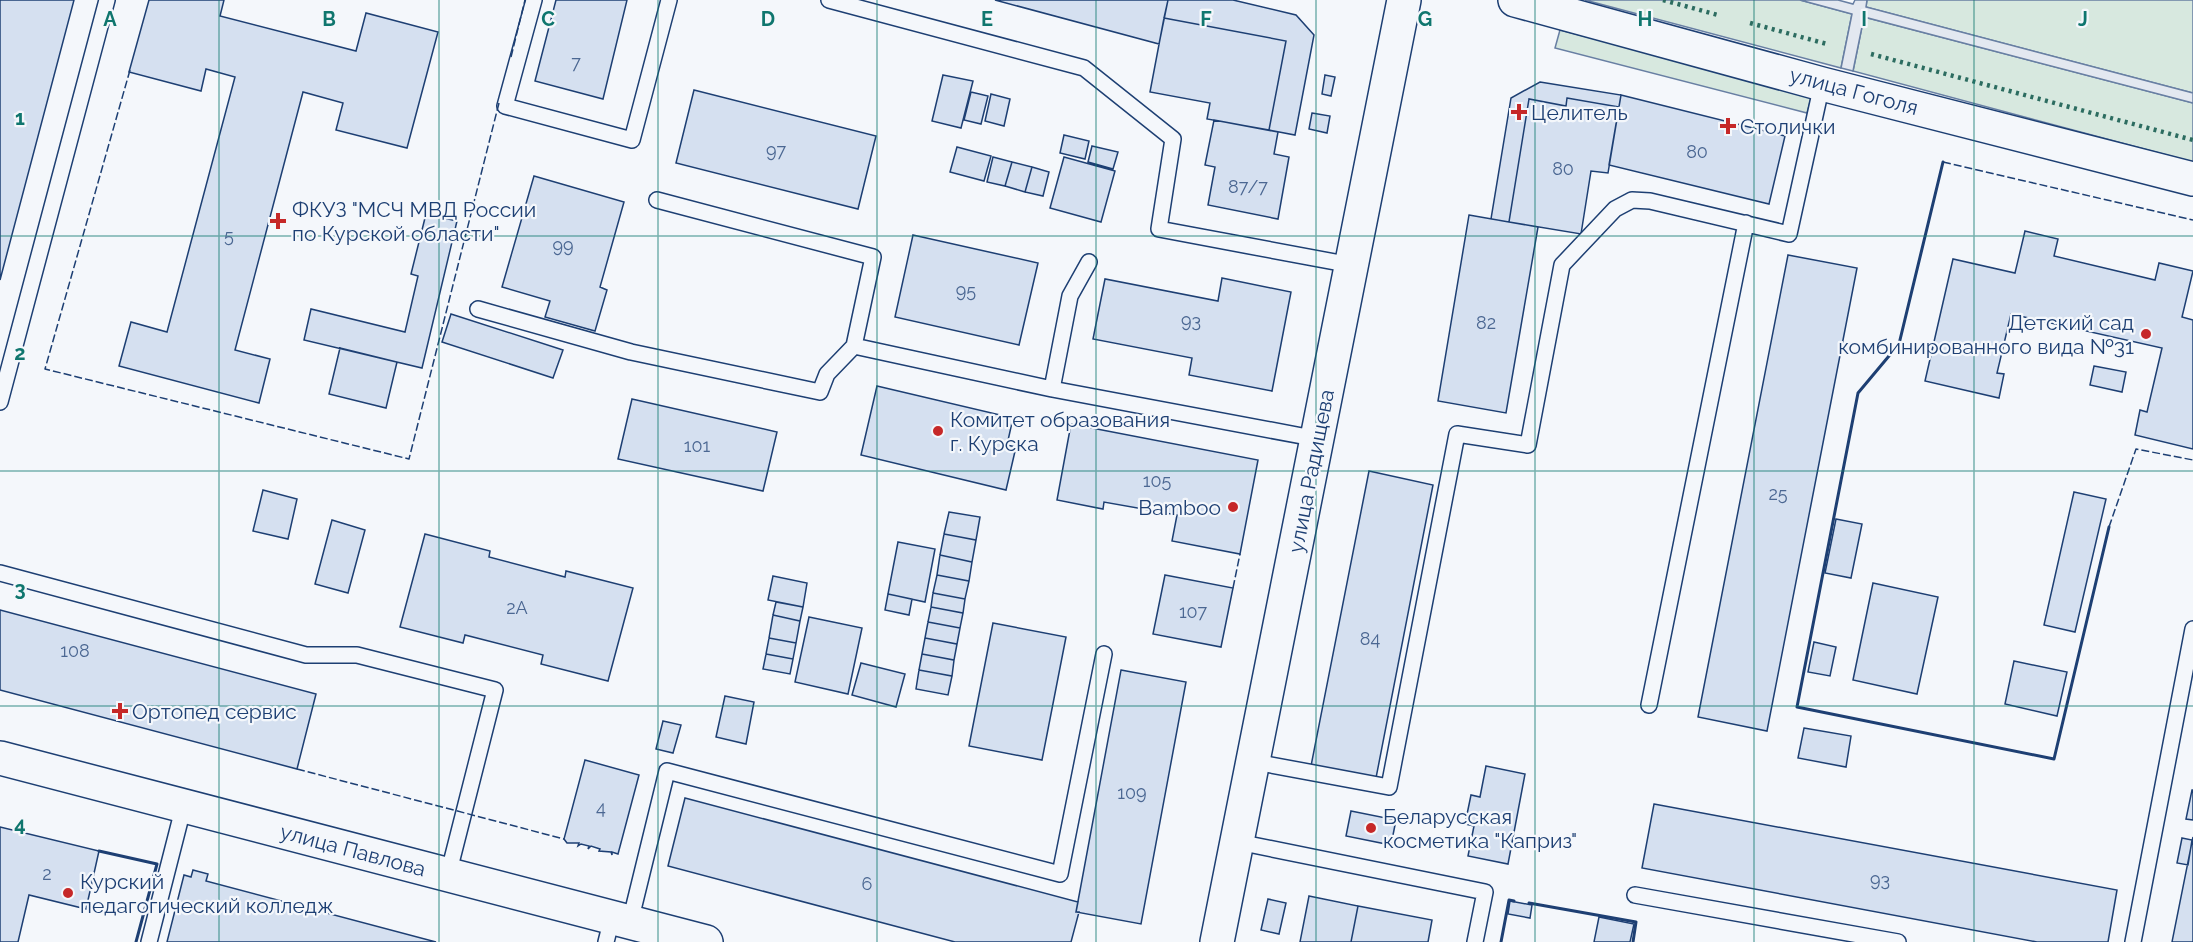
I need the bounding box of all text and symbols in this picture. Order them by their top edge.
text: A [103,7,117,31]
text: B [322,7,336,31]
text: C [541,7,555,31]
text: D [761,7,775,31]
text: E [981,7,993,31]
text: F [1200,7,1212,31]
text: G [1418,7,1432,31]
text: H [1638,7,1652,31]
text: I [1861,7,1867,31]
text: J [2078,7,2088,31]
house number: 7 [571,52,581,73]
street label: улица Гоголя [1787,62,1921,120]
place label: Целитель [1531,100,1628,125]
marker: Целитель [1512,105,1526,119]
text: 1 [15,106,25,130]
place label: Столички [1740,114,1836,139]
marker: Столички [1721,119,1735,133]
house number: 97 [766,140,786,161]
house number: 80 [1686,141,1708,162]
house number: 80 [1552,158,1574,179]
house number: 87/7 [1228,176,1268,197]
place label: ФКУЗ "МСЧ МВД России по Курской области" [292,197,536,246]
marker: ФКУЗ "МСЧ МВД России по Курской области" [269,212,287,230]
house number: 5 [224,225,234,246]
house number: 99 [552,235,574,256]
house number: 95 [956,280,976,301]
house number: 93 [1181,310,1201,331]
place label: Детский сад комбинированного вида №31 [1838,310,2134,359]
house number: 82 [1476,312,1496,333]
marker: Детский сад комбинированного вида №31 [2139,327,2153,341]
text: 2 [14,341,26,365]
street label: улица Радищева [1283,387,1339,555]
place label: Комитет образования г. Курска [950,407,1170,456]
marker: Комитет образования г. Курска [931,424,945,438]
house number: 101 [684,435,711,456]
house number: 105 [1143,470,1171,491]
house number: 25 [1768,483,1788,504]
place label: Bamboo [1138,495,1221,520]
marker: Bamboo [1226,500,1240,514]
text: 3 [14,577,26,601]
house number: 2А [506,597,528,618]
house number: 107 [1179,601,1207,622]
house number: 84 [1360,628,1380,649]
house number: 108 [60,640,90,661]
place label: Ортопед сервис [132,699,297,724]
marker: Ортопед сервис [113,704,127,718]
house number: 109 [1117,782,1147,803]
house number: 4 [596,797,606,818]
place label: Беларусская косметика "Каприз" [1383,804,1577,853]
text: 4 [14,812,26,836]
street label: улица Павлова [278,819,428,881]
marker: Беларусская косметика "Каприз" [1364,821,1378,835]
house number: 2 [42,863,52,884]
place label: Курский педагогический колледж [80,869,334,918]
house number: 93 [1870,869,1890,890]
house number: 6 [862,873,873,894]
marker: Курский педагогический колледж [61,886,75,900]

